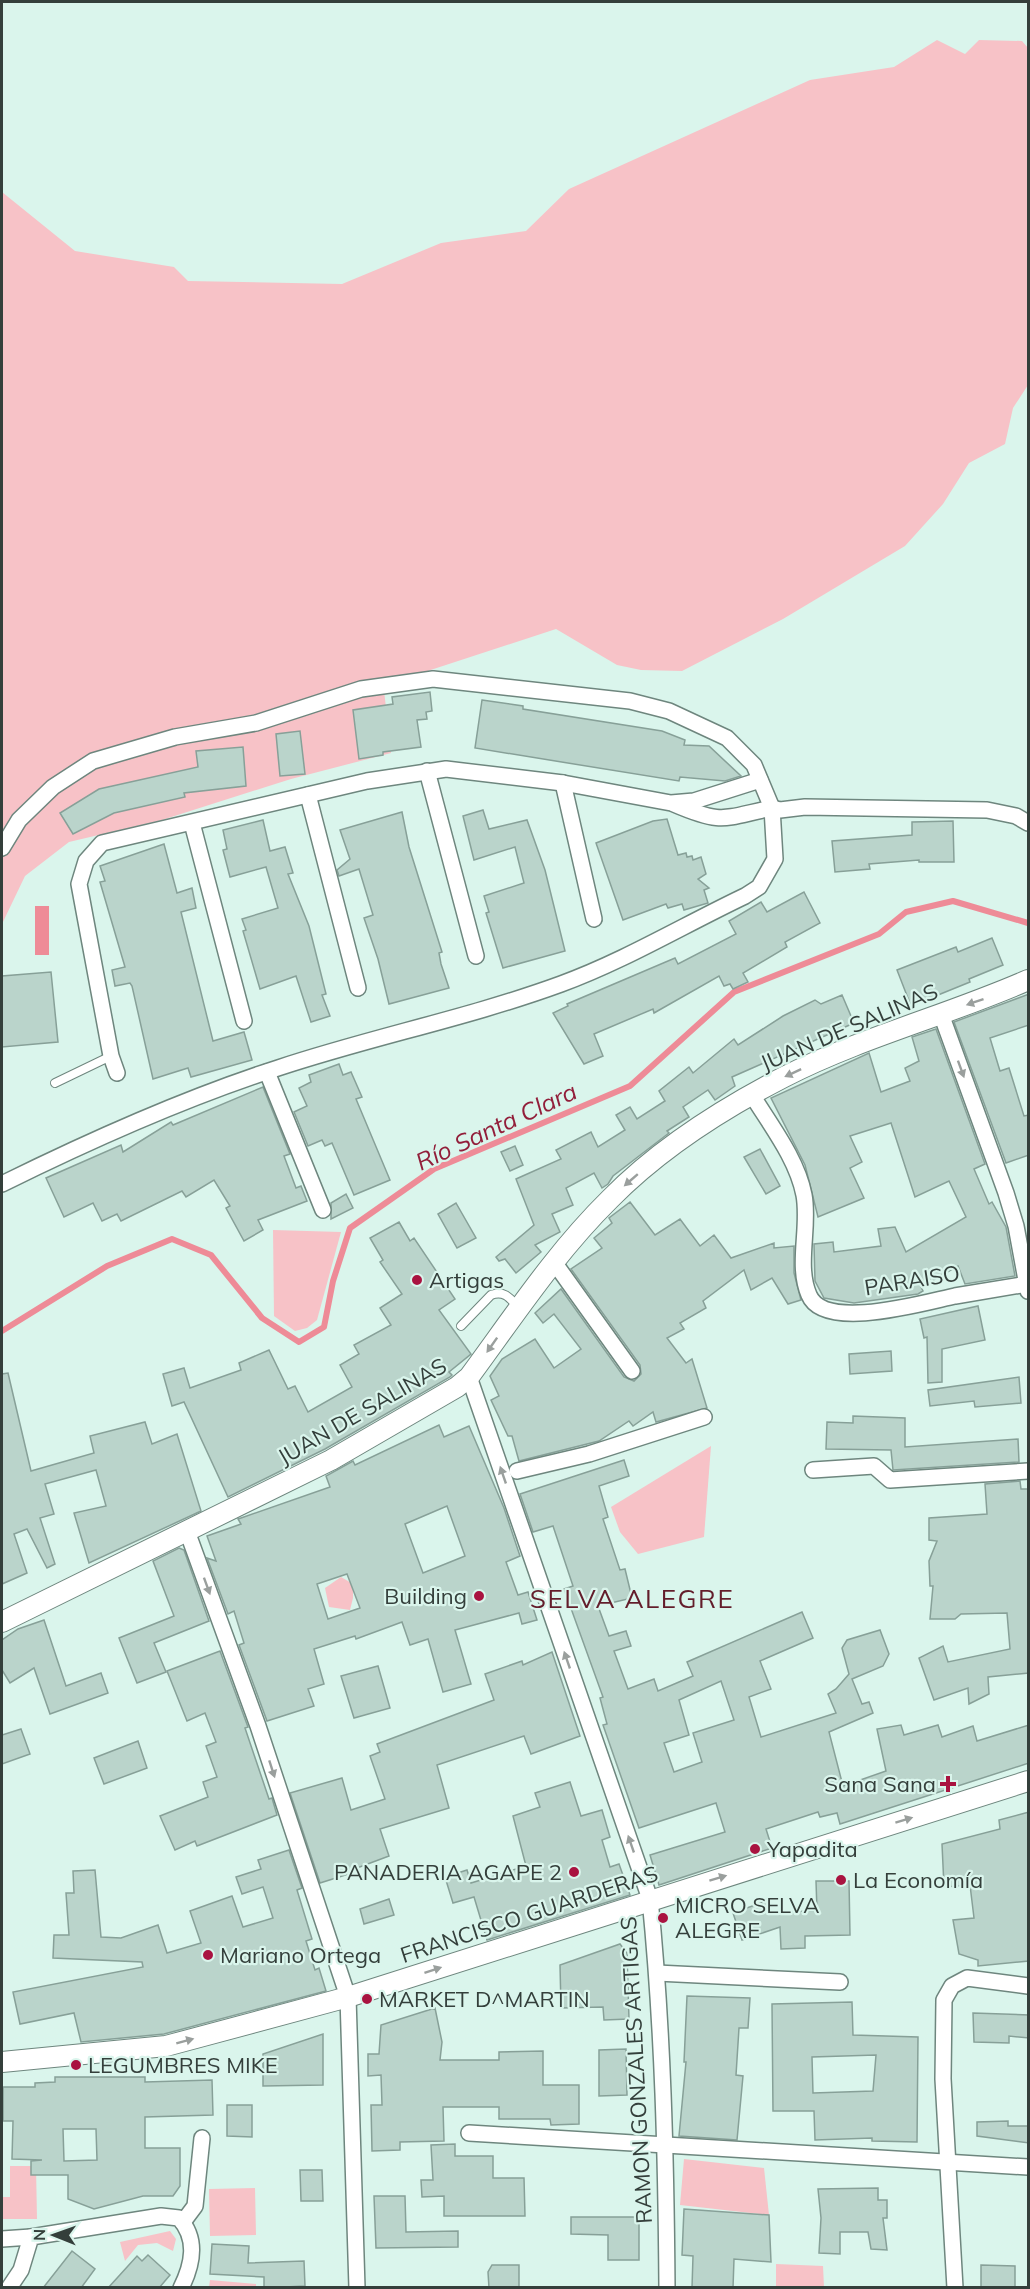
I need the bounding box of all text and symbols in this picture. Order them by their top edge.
street label: JUAN DE SALINAS [756,977,942,1077]
one-way arrow [966,998,984,1008]
one-way arrow [956,1060,966,1078]
one-way arrow [784,1068,801,1077]
water label: Río Santa Clara [411,1076,581,1176]
one-way arrow [624,1173,639,1186]
street label: PARAISO [862,1259,962,1301]
place label: Artigas [429,1266,504,1294]
marker: Artigas [410,1273,424,1287]
one-way arrow [486,1337,498,1353]
street label: JUAN DE SALINAS [273,1351,451,1471]
one-way arrow [498,1466,508,1484]
one-way arrow [202,1577,212,1595]
place label: Building [384,1582,467,1610]
district label: SELVA ALEGRE [530,1582,734,1615]
marker: Building [472,1589,486,1603]
one-way arrow [562,1651,571,1669]
one-way arrow [268,1760,278,1778]
place label: Sana Sana [824,1770,936,1798]
marker: Sana Sana [941,1777,955,1791]
one-way arrow [895,1815,913,1824]
one-way arrow [625,1835,635,1853]
place label: Yapadita [766,1835,858,1863]
marker: Yapadita [748,1842,762,1856]
place label: PANADERIA AGAPE 2 [334,1858,562,1886]
street label: FRANCISCO GUARDERAS [397,1859,661,1969]
marker: PANADERIA AGAPE 2 [567,1865,581,1879]
place label: La Economía [853,1866,983,1894]
one-way arrow [709,1873,727,1883]
marker: La Economía [834,1873,848,1887]
place label: MICRO SELVA ALEGRE [675,1891,819,1944]
marker: MICRO SELVA ALEGRE [656,1911,670,1925]
street label: RAMON GONZALES ARTIGAS [614,1916,658,2224]
place label: Mariano Ortega [220,1941,381,1969]
marker: Mariano Ortega [201,1948,215,1962]
one-way arrow [424,1965,442,1974]
place label: MARKET D^MARTIN [379,1985,590,2013]
marker: MARKET D^MARTIN [360,1992,374,2006]
one-way arrow [176,2036,194,2045]
place label: LEGUMBRES MIKE [88,2051,278,2079]
marker: LEGUMBRES MIKE [69,2058,83,2072]
north arrow [24,2205,84,2265]
text: N [29,2229,49,2241]

